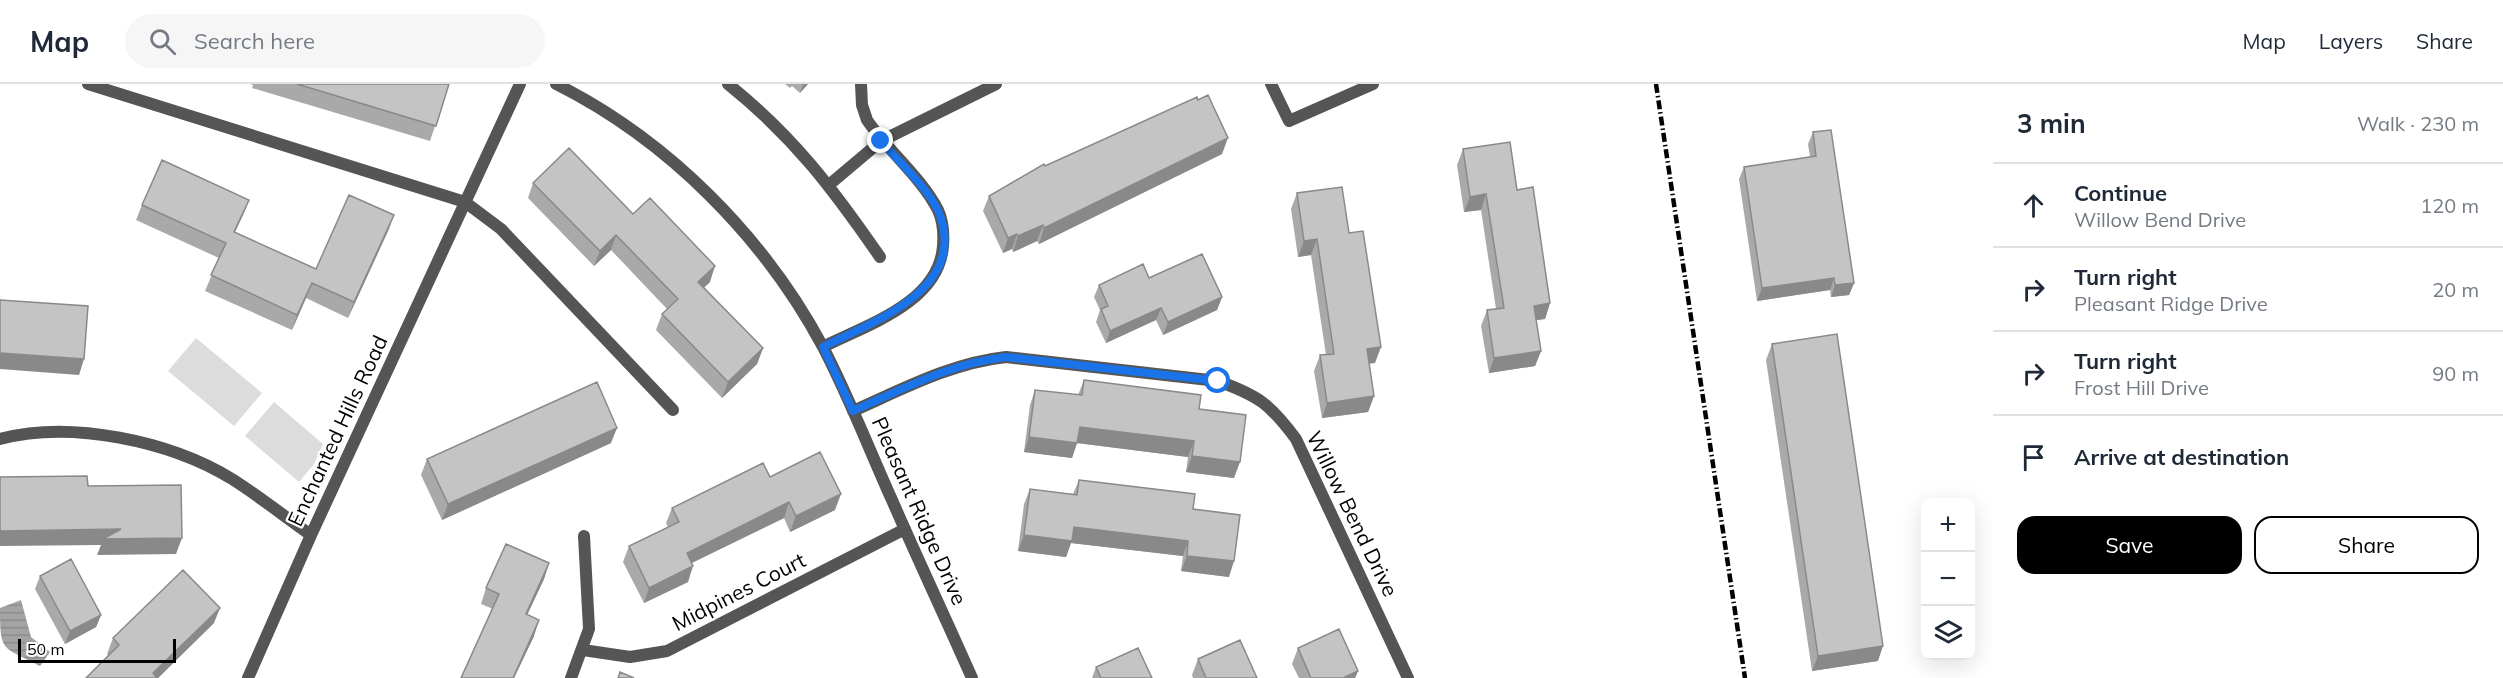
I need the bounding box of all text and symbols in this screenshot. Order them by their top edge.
search box [125,14,545,68]
text: Map [30,24,89,59]
icon: search [146,25,179,58]
text: Search here [194,27,315,55]
text: Map [2243,28,2286,54]
text: Layers [2319,28,2383,54]
text: Share [2416,28,2473,54]
text: 3 min [2017,107,2086,140]
text: Walk · 230 m [2357,111,2479,136]
route end [867,127,893,153]
text: Continue [2074,179,2167,207]
icon: ahead [2017,189,2050,222]
text: 120 m [2420,193,2479,218]
text: Willow Bend Drive [2074,207,2246,232]
text: Turn right [2074,263,2177,291]
icon: right [2017,273,2050,306]
text: 20 m [2432,277,2479,302]
text: Pleasant Ridge Drive [2074,291,2268,316]
street label: Enchanted Hills Road [281,331,393,530]
text: Turn right [2074,347,2177,375]
icon: right [2017,357,2050,390]
text: 90 m [2432,361,2479,386]
route start [1204,367,1230,393]
text: Frost Hill Drive [2074,375,2209,400]
street label: Pleasant Ridge Drive [867,412,973,609]
street label: Willow Bend Drive [1302,427,1404,600]
icon: arrive [2017,441,2050,474]
text: Arrive at destination [2074,443,2289,471]
map controls [1921,498,1975,660]
button: + [1921,498,1975,552]
button: Save [2017,516,2242,574]
button: Share [2254,516,2479,574]
street label: Midpines Court [668,546,810,636]
button: − [1921,552,1975,606]
button: layers [1921,606,1975,660]
scale bar [18,636,176,664]
text: 50 m [27,639,64,659]

